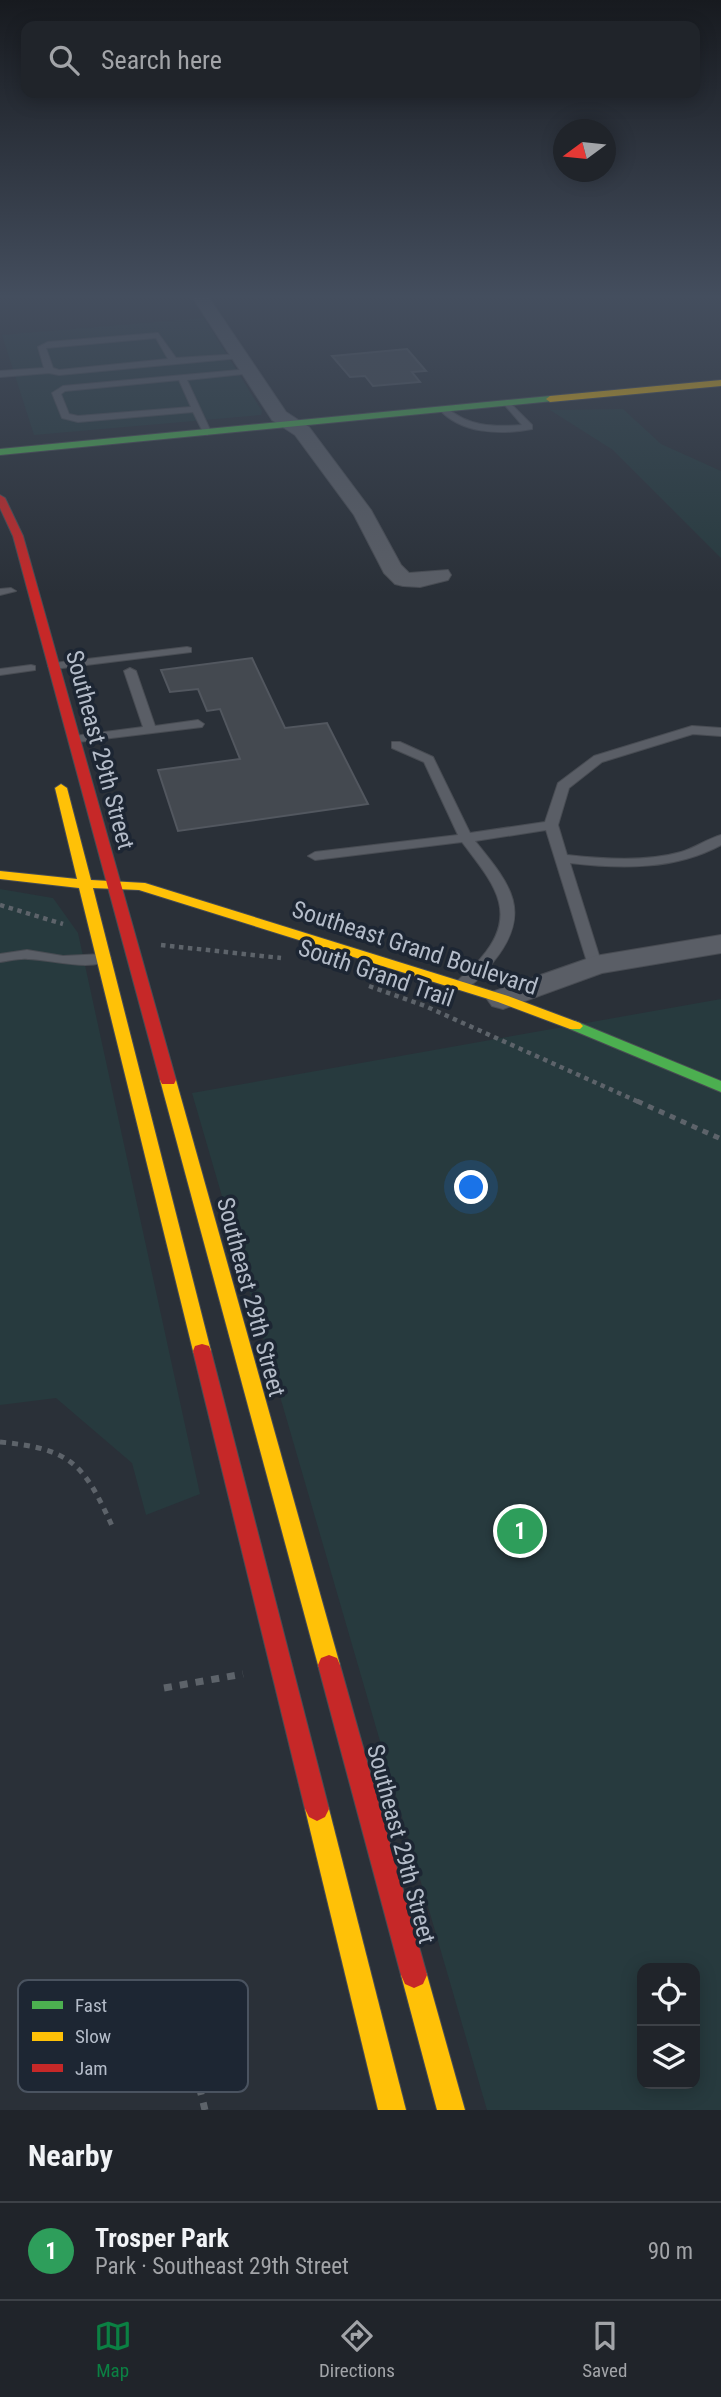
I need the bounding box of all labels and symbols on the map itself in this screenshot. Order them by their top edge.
north arrow [553,119,616,182]
street label: Southeast 29th Street [60,647,140,853]
street label: Southeast Grand Boulevard [289,895,541,1001]
street label: South Grand Trail [295,933,457,1013]
your location [454,1170,488,1204]
street label: Southeast 29th Street [211,1194,291,1400]
pin: 1 [497,1505,543,1557]
street label: Southeast 29th Street [361,1741,441,1947]
legend [18,1980,248,2092]
text: Fast [75,1994,107,2017]
text: Slow [75,2025,111,2048]
text: Jam [75,2057,108,2080]

